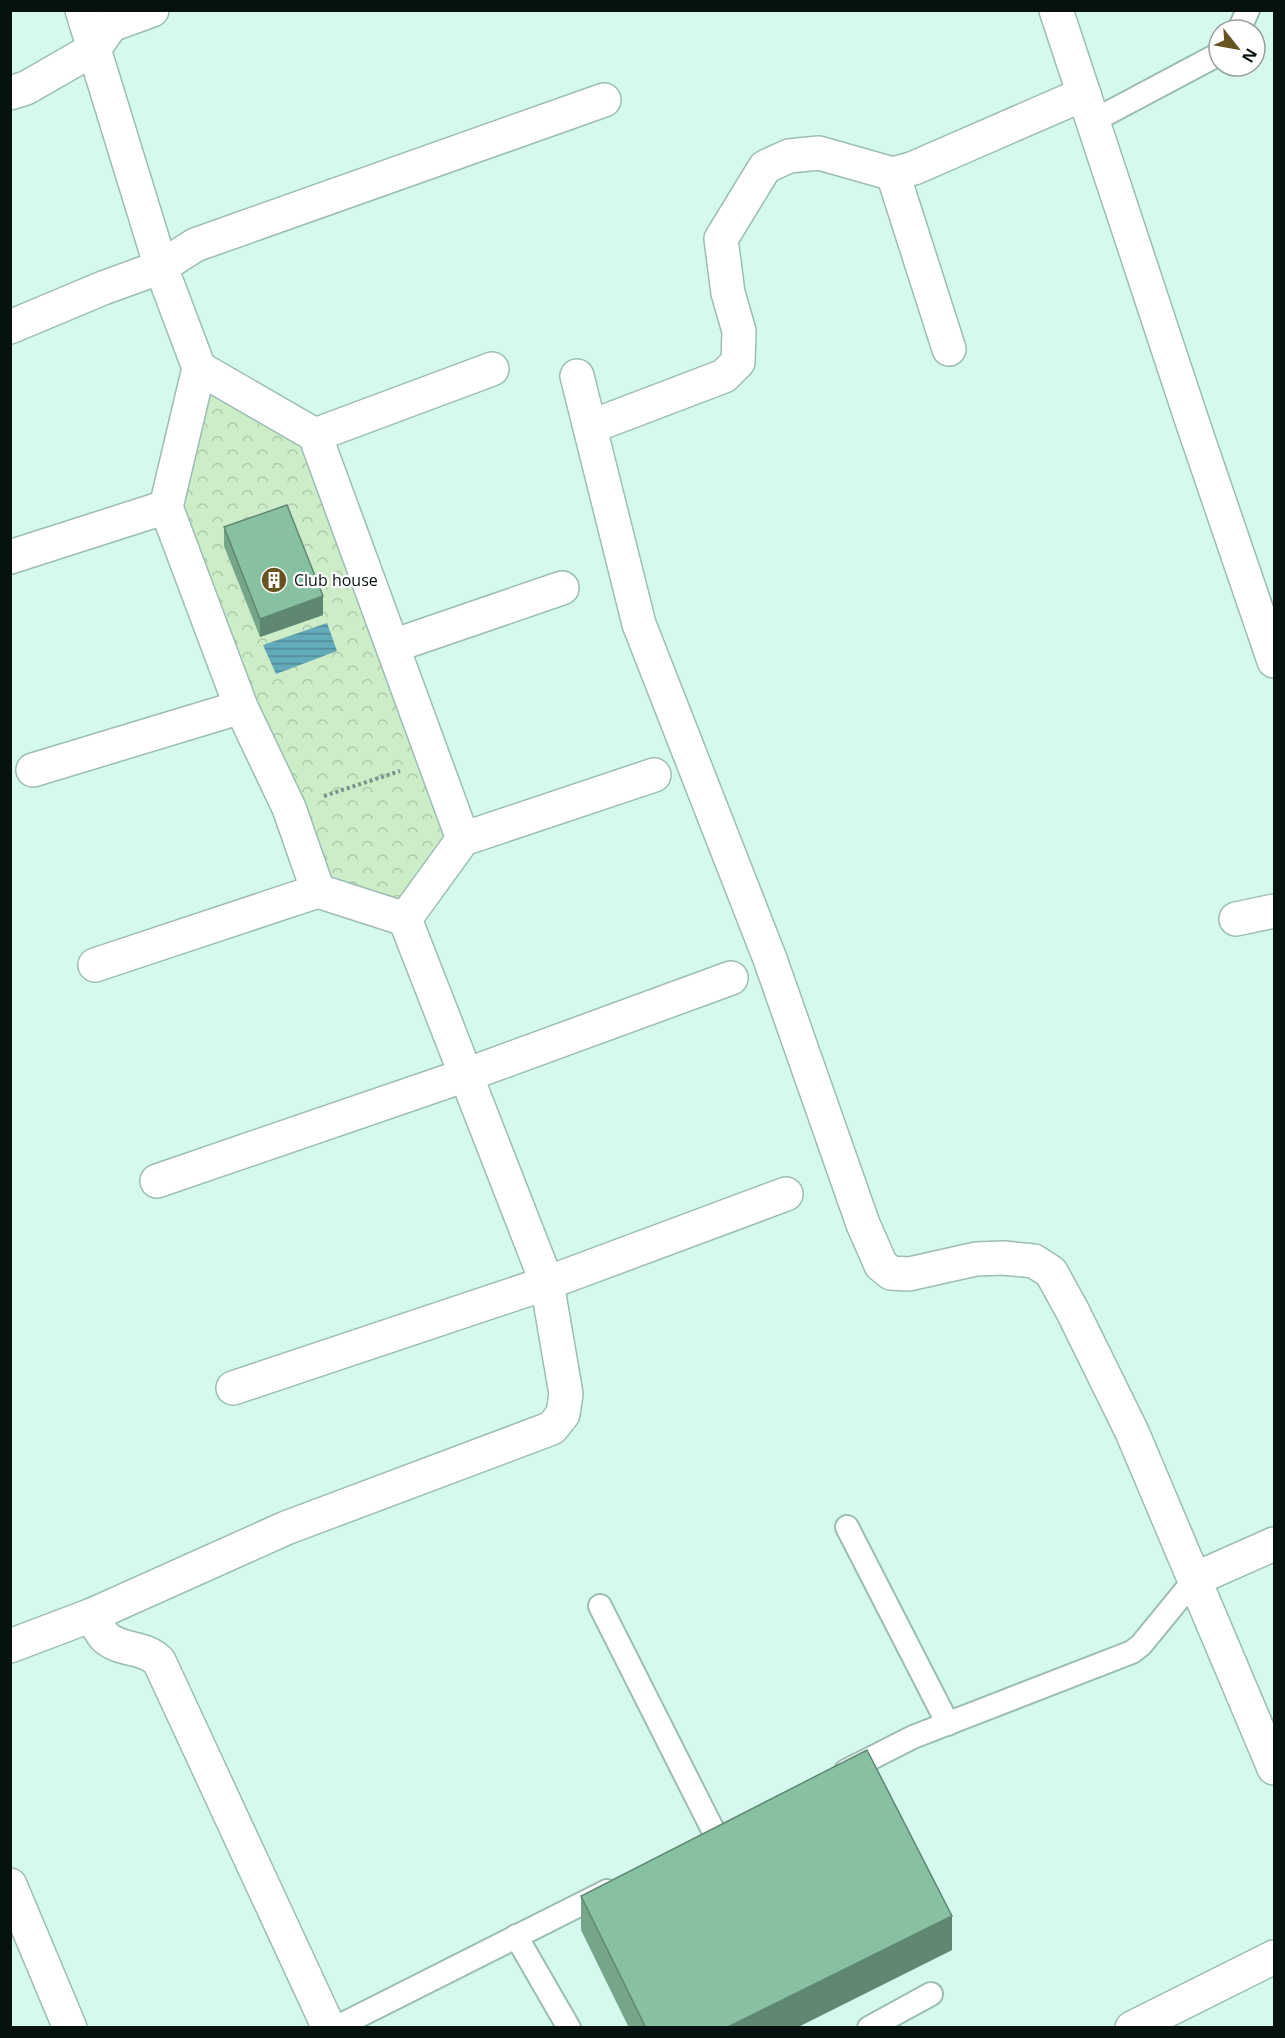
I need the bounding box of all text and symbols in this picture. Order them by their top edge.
north arrow [1207,18,1267,78]
text: N [1237,44,1263,67]
building icon: Club house [259,565,289,595]
place label: Club house [294,569,378,591]

